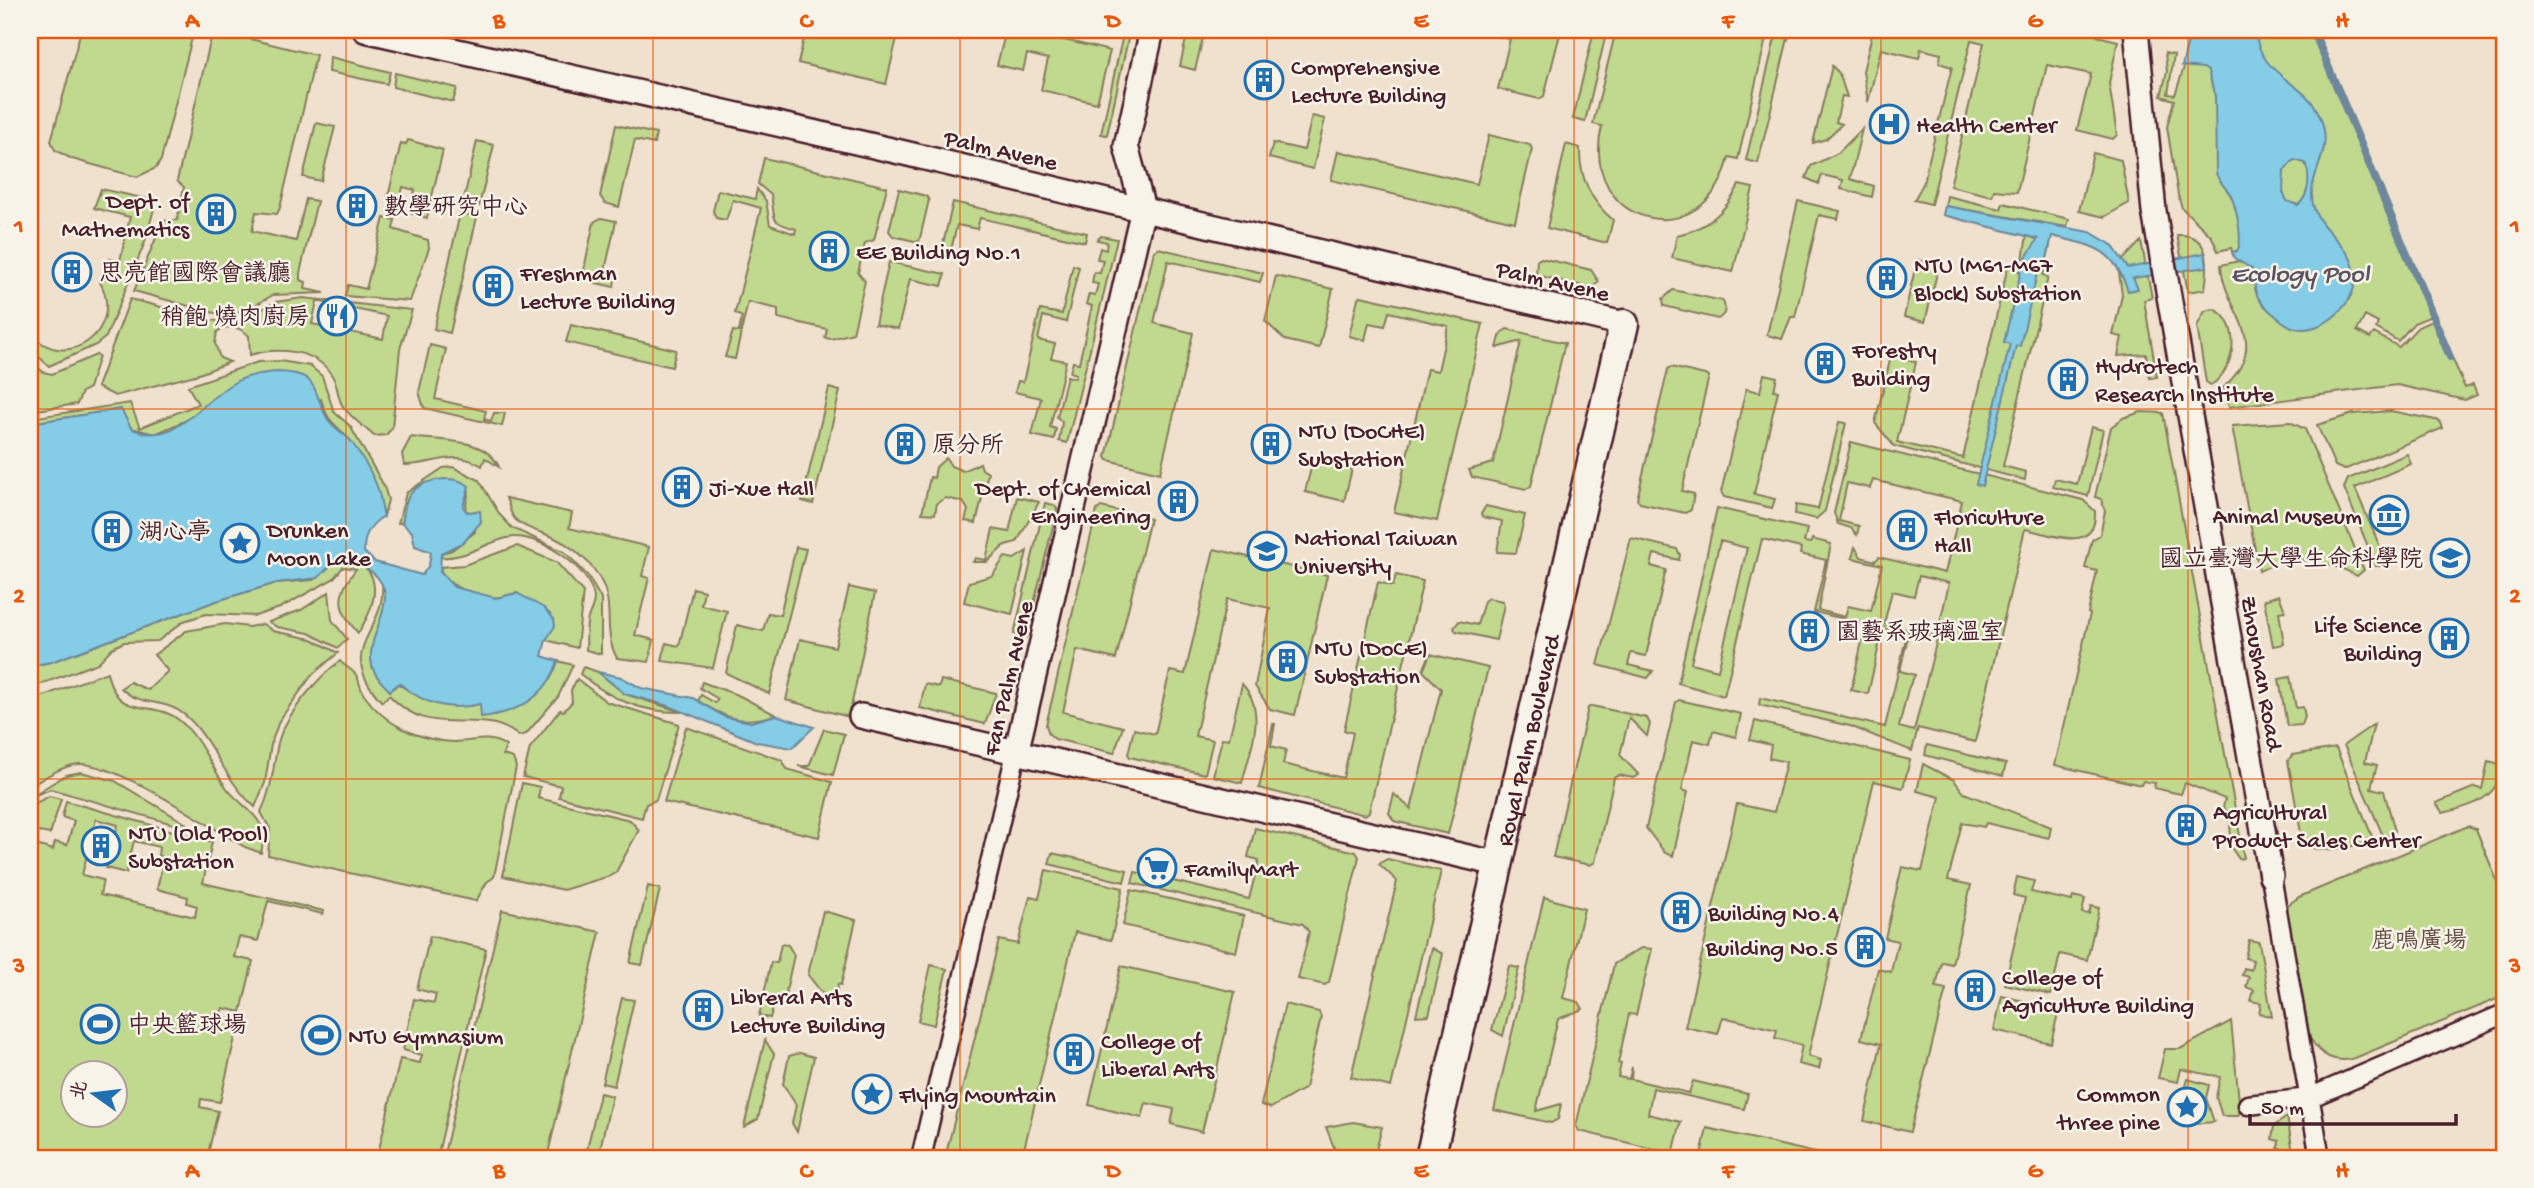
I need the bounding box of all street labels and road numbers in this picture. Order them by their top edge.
street label: Palm Avene [940,125,1060,180]
street label: Palm Avene [1492,256,1612,311]
street label: Zhoushan Road [2232,594,2288,755]
street label: Fan Palm Avene [978,598,1042,760]
street label: Royal Palm Boulevard [1492,631,1570,849]

